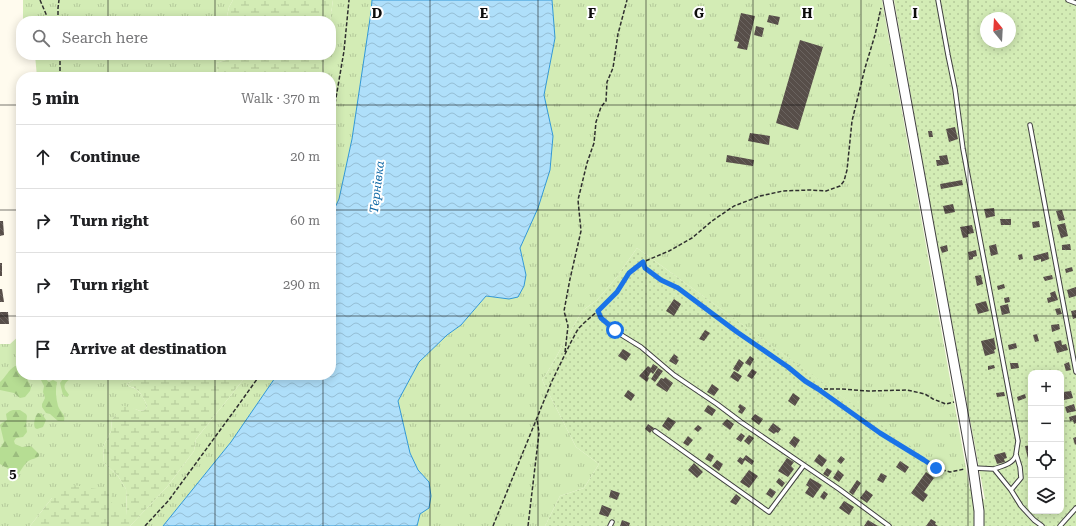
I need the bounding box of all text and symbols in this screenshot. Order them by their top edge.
text: D [372,6,382,21]
text: E [480,6,488,21]
text: F [588,6,596,21]
text: G [694,6,704,21]
text: H [802,6,813,21]
text: I [912,6,918,21]
north arrow [980,12,1016,48]
search box [16,16,336,60]
icon: search [30,27,52,49]
text: Search here [62,29,148,47]
text: 5 min [32,88,79,108]
text: Walk · 370 m [241,91,320,106]
icon: ahead [32,146,54,168]
text: Continue [70,148,140,166]
text: 20 m [290,149,320,164]
water label: Тернівка [367,160,387,214]
icon: right [32,210,54,232]
text: Turn right [70,212,149,230]
text: 60 m [290,213,320,228]
icon: right [32,274,54,296]
text: Turn right [70,276,149,294]
text: 290 m [283,277,320,292]
route start [606,321,624,339]
icon: arrive [32,338,54,360]
text: Arrive at destination [70,340,226,358]
map controls [1028,370,1064,514]
button: + [1028,370,1064,406]
button: − [1028,406,1064,442]
button: locate [1028,442,1064,478]
route end [927,459,945,477]
text: 5 [9,466,17,481]
button: layers [1028,478,1064,514]

